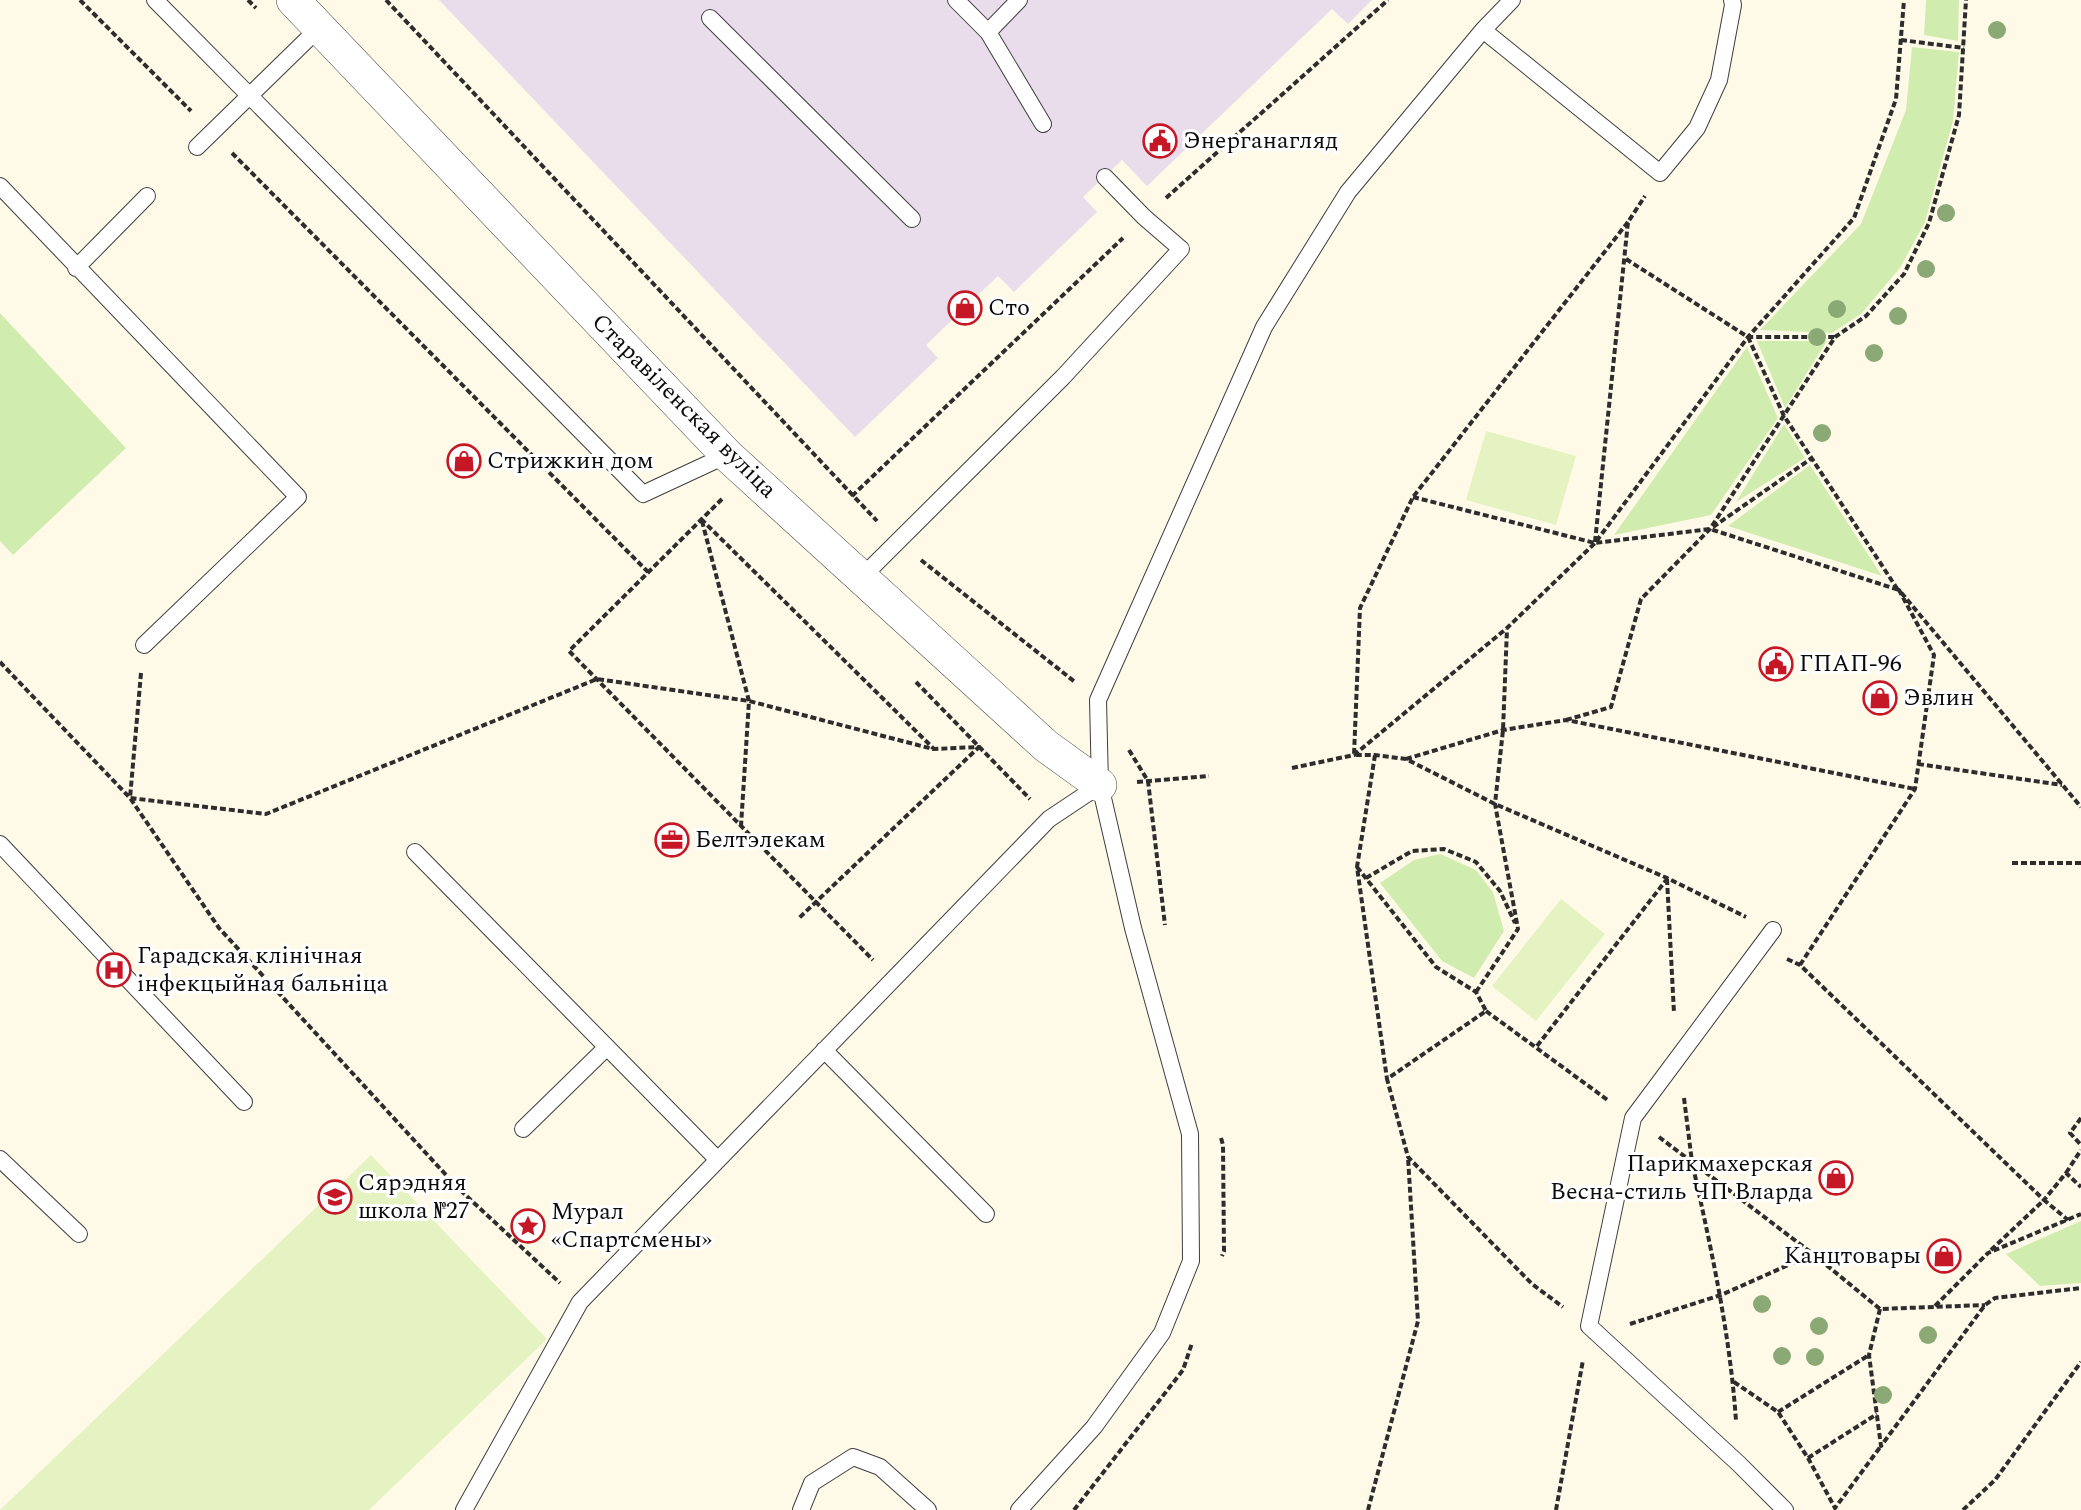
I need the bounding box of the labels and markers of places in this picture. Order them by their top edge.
public building icon: Энерганагляд [1142,123,1178,159]
place label: Энерганагляд [1183,123,1338,159]
shop icon: Сто [947,290,983,326]
place label: Сто [988,290,1030,326]
shop icon: Стрижкин дом [446,443,482,479]
place label: Стрижкин дом [487,443,654,479]
public building icon: ГПАП-96 [1758,646,1794,682]
place label: ГПАП-96 [1799,646,1902,682]
shop icon: Эвлин [1862,680,1898,716]
place label: Эвлин [1903,680,1974,716]
office icon: Белтэлекам [654,822,690,858]
place label: Белтэлекам [695,822,826,858]
place label: Гарадская клінічная інфекцыйная бальніца [137,938,389,1002]
hospital icon: Гарадская клінічная інфекцыйная бальніца [96,952,132,988]
place label: Парикмахерская Весна-стиль ЧП Вларда [1550,1146,1813,1210]
shop icon: Парикмахерская Весна-стиль ЧП Вларда [1818,1160,1854,1196]
place label: Сярэдняя школа №27 [358,1165,470,1229]
school or university icon: Сярэдняя школа №27 [317,1179,353,1215]
place label: Мурал «Спартсмены» [551,1194,712,1258]
place icon: Мурал «Спартсмены» [510,1208,546,1244]
place label: Канцтовары [1784,1238,1921,1274]
shop icon: Канцтовары [1926,1238,1962,1274]

